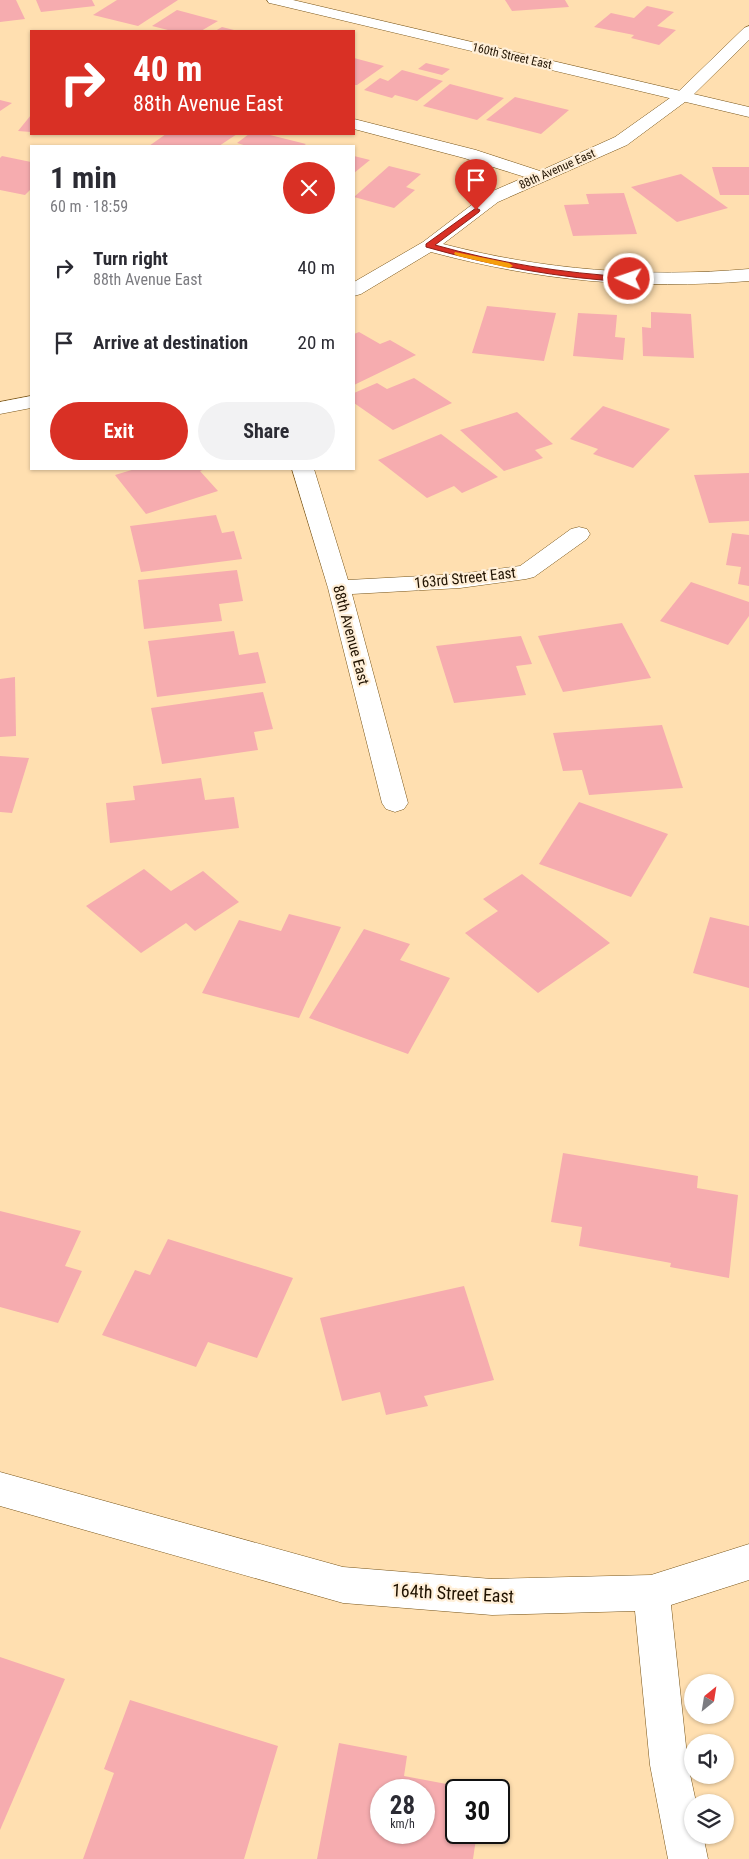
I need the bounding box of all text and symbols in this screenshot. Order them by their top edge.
street label: 160th Street East [471,40,554,72]
text: 40 m [133,49,202,90]
icon: right [50,50,115,115]
text: 88th Avenue East [133,91,283,116]
street label: 88th Avenue East [517,146,598,192]
pin [455,159,497,210]
text: 1 min [50,160,117,195]
button: close [283,162,335,214]
icon: arrive [462,166,490,194]
text: 60 m · 18:59 [50,197,128,216]
text: Turn right [93,247,168,270]
position arrow [602,252,654,304]
icon: right [50,254,78,282]
text: 40 m [298,256,335,279]
text: 88th Avenue East [93,270,202,289]
icon: arrive [50,329,78,357]
text: Arrive at destination [93,331,248,354]
text: 20 m [298,331,335,354]
button: Exit [50,402,188,460]
button: Share [198,402,335,460]
street label: 163rd Street East [413,564,517,592]
street label: 88th Avenue East [329,583,373,687]
street label: 164th Street East [391,1579,515,1607]
north arrow [684,1674,734,1724]
map controls [684,1674,734,1844]
button: sound [684,1734,734,1784]
speed limit sign: 30 [445,1779,510,1844]
text: 28 [390,1791,415,1820]
button: layers [684,1794,734,1844]
text: km/h [390,1817,415,1831]

